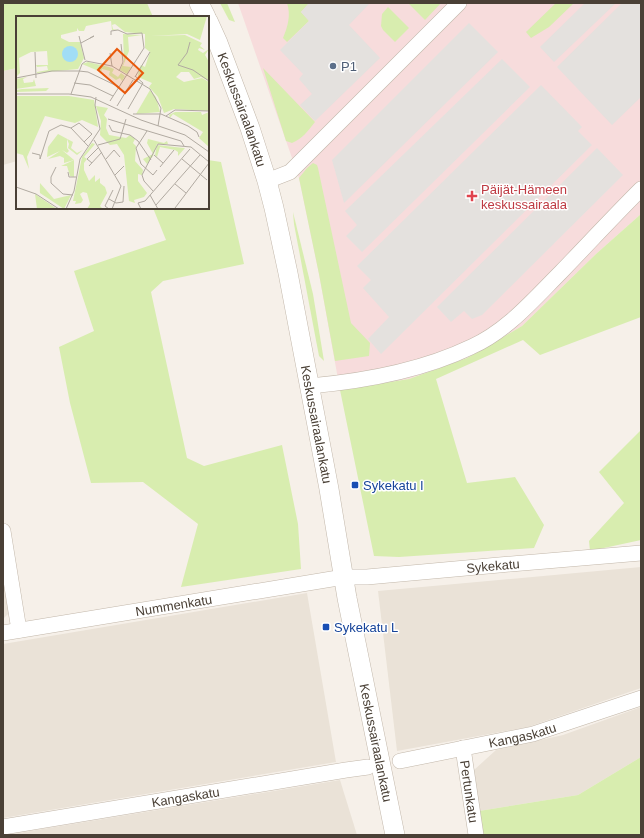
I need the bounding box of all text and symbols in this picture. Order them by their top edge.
inset map [16,16,209,209]
street label: Keskussairaalankatu [215,50,269,168]
place label: P1 [341,59,357,74]
marker: P1 [328,61,338,71]
place label: Päijät-Hämeen keskussairaala [481,182,568,212]
marker: Päijät-Hämeen keskussairaala [466,190,478,202]
street label: Keskussairaalankatu [298,364,335,485]
place label: Sykekatu I [363,478,424,493]
marker: Sykekatu I [350,480,360,490]
street label: Sykekatu [466,556,520,575]
street label: Nummenkatu [134,591,213,619]
place label: Sykekatu L [334,620,398,635]
marker: Sykekatu L [321,622,331,632]
street label: Keskussairaalankatu [357,682,396,803]
street label: Kangaskatu [487,719,558,750]
street label: Pertunkatu [457,759,482,824]
street label: Kangaskatu [150,784,221,810]

